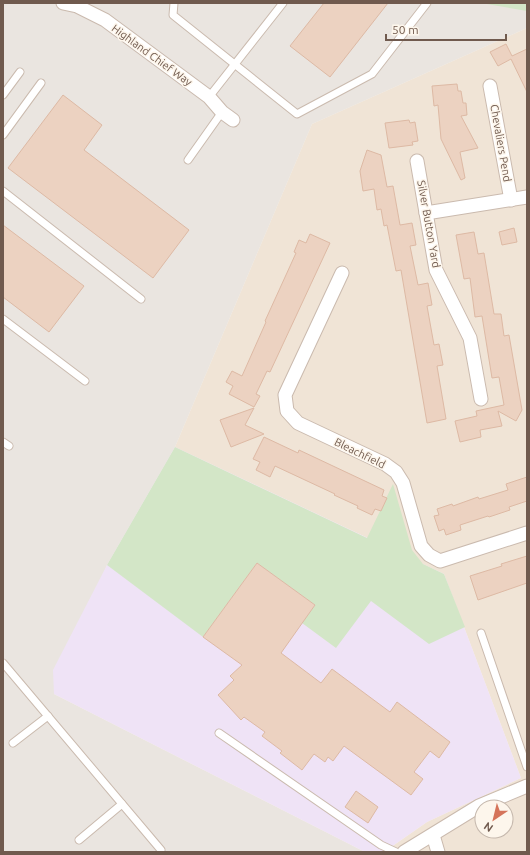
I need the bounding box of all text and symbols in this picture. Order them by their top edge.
scale bar [386,16,506,42]
street label: Highland Chief Way [110,22,195,89]
text: 50 m [392,23,419,36]
street label: Chevaliers Pend [488,103,514,183]
street label: Silver Button Yard [415,179,443,269]
street label: Bleachfield [333,435,387,471]
north arrow [474,799,514,839]
text: N [481,820,495,834]

